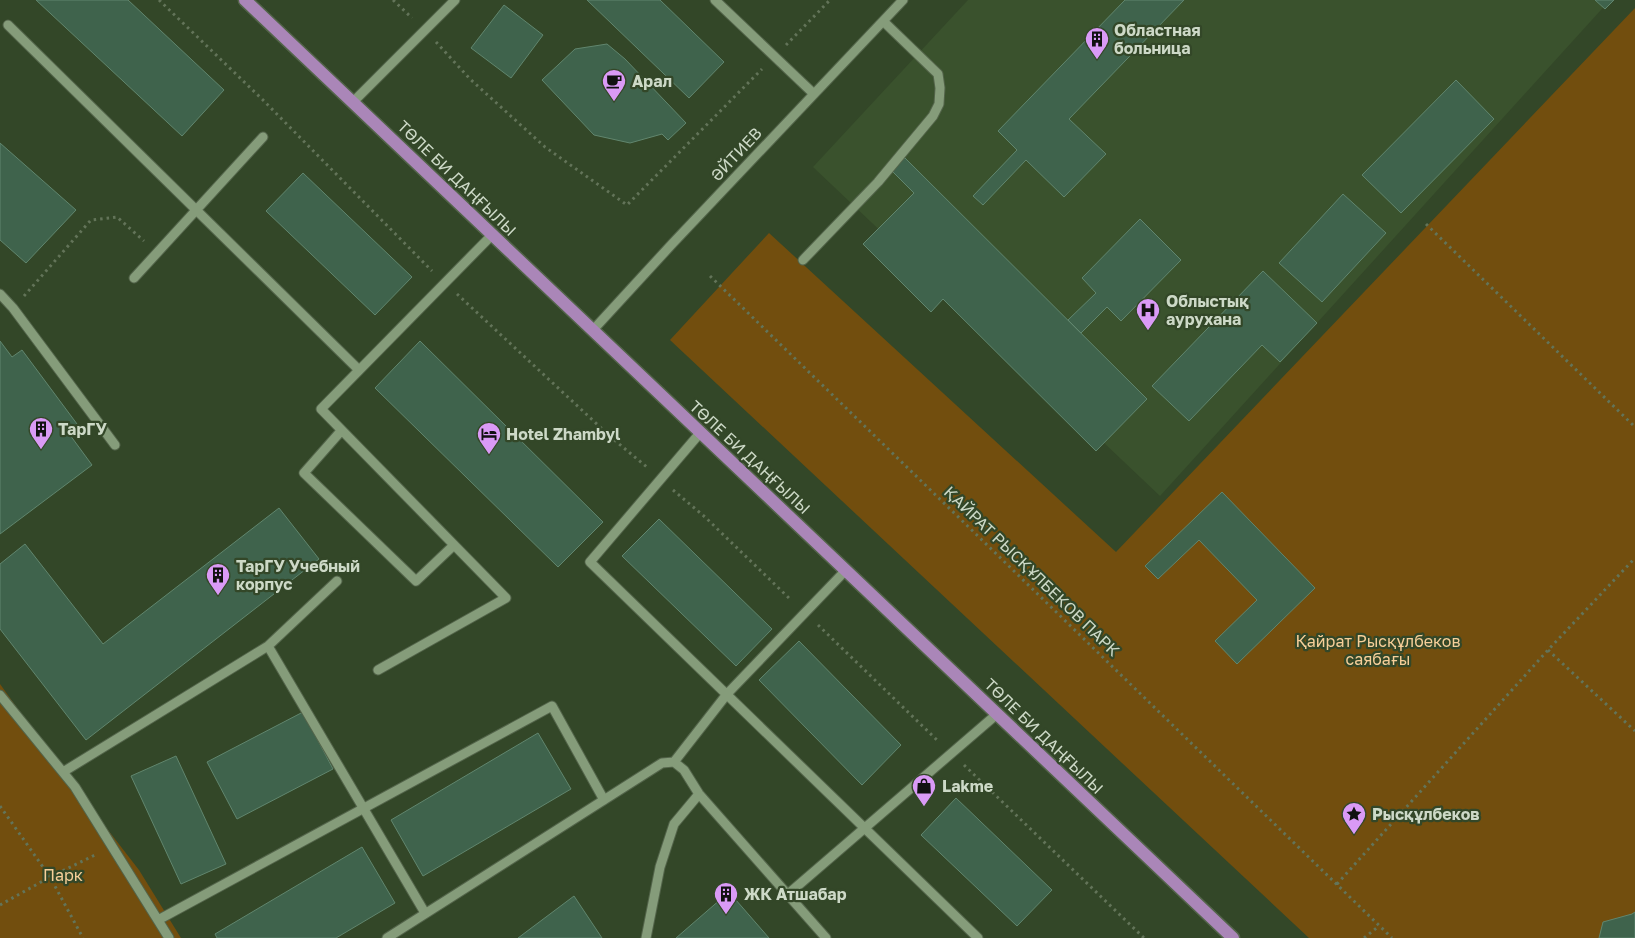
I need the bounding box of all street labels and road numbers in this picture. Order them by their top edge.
street label: ТӨЛЕ БИ ДАҢҒЫЛЫ [393,116,521,240]
street label: ӘЙТИЕВ [706,123,766,185]
street label: ТӨЛЕ БИ ДАҢҒЫЛЫ [686,396,814,518]
street label: ҚАЙРАТ РЫСҚҰЛБЕКОВ ПАРК [940,482,1124,660]
street label: ТӨЛЕ БИ ДАҢҒЫЛЫ [980,674,1108,798]

